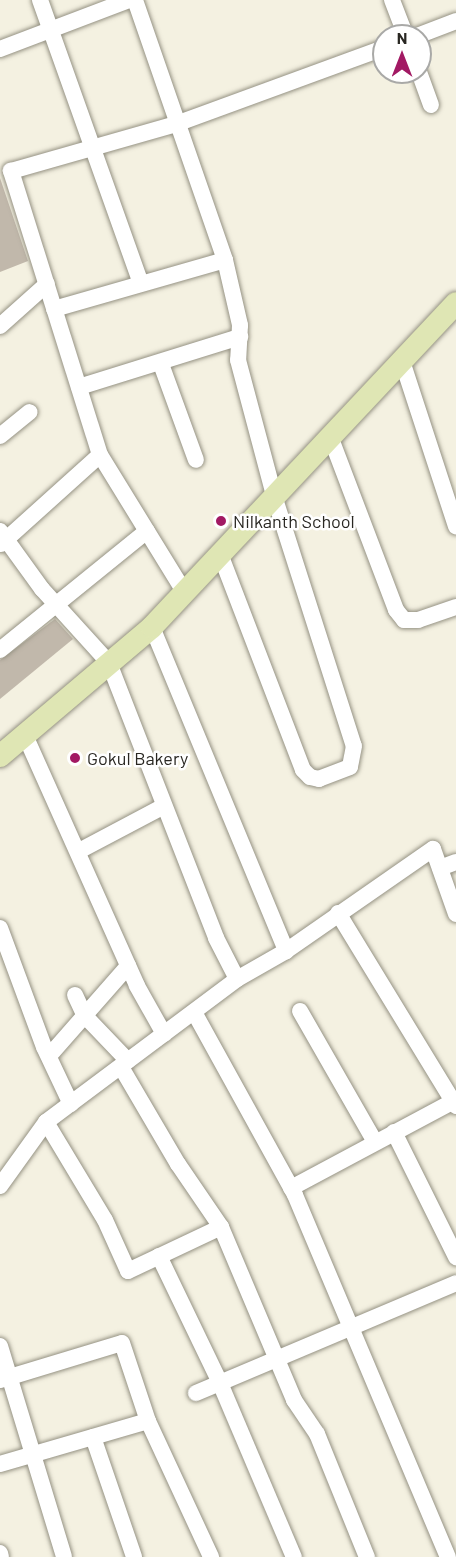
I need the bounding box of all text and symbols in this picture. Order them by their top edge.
north arrow [372,24,432,84]
text: N [397,28,407,47]
place label: Nilkanth School [233,510,355,532]
marker: Nilkanth School [214,514,228,528]
place label: Gokul Bakery [87,747,188,769]
marker: Gokul Bakery [68,751,82,765]

